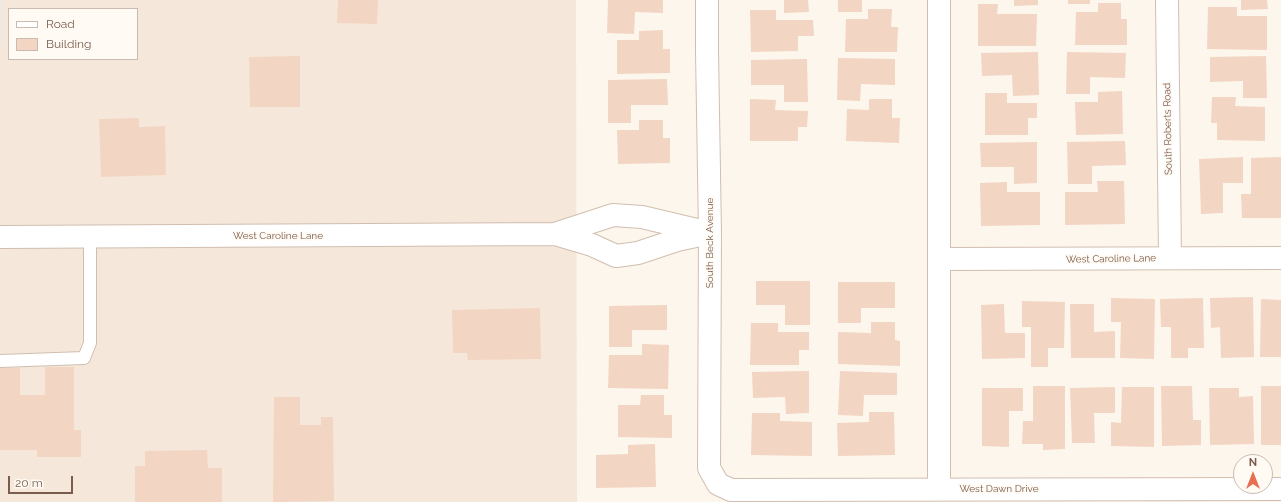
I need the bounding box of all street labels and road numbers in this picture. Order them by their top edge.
street label: South Roberts Road [1161,83,1175,175]
street label: South Beck Avenue [704,198,716,288]
street label: West Caroline Lane [233,230,323,242]
street label: West Caroline Lane [1066,252,1156,266]
street label: West Dawn Drive [959,483,1039,495]

